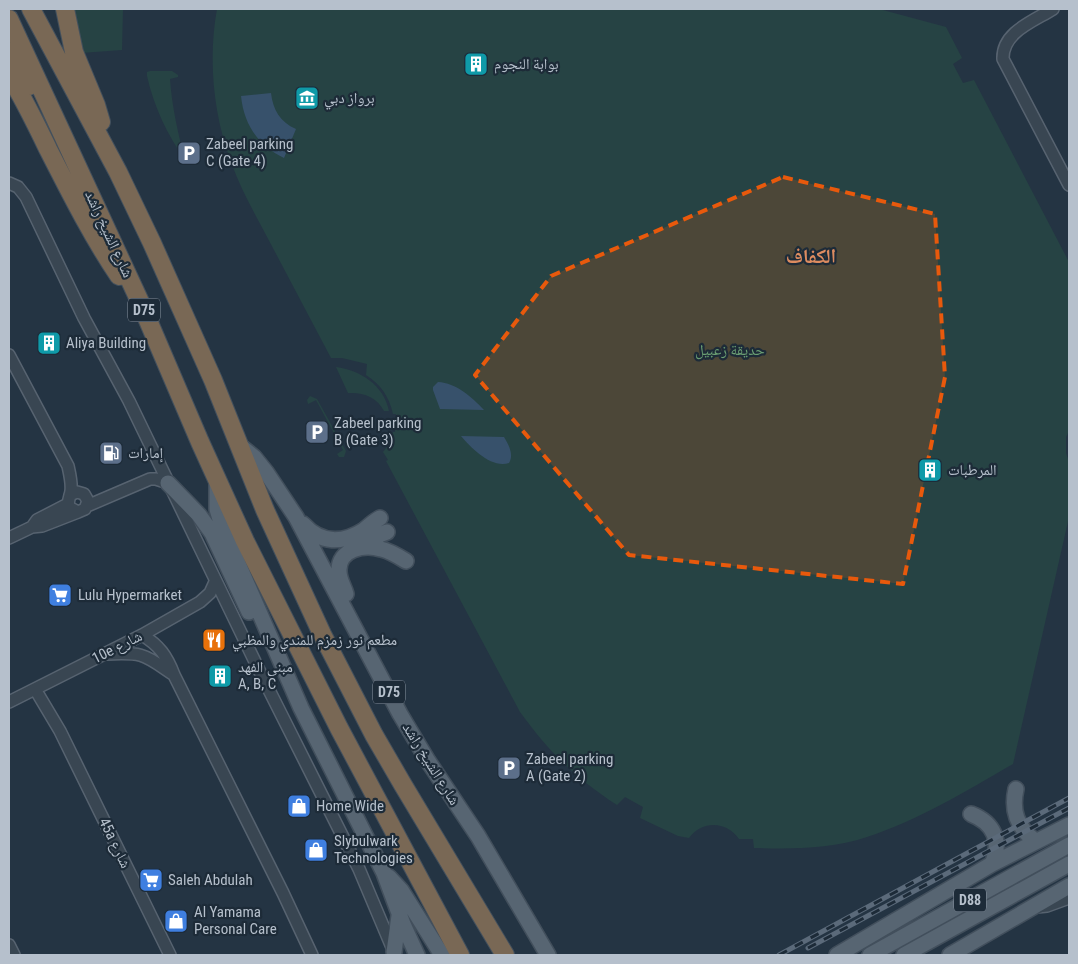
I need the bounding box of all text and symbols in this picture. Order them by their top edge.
building icon: بوابة النجوم [463,51,489,77]
place label: بوابة النجوم [494,55,559,74]
museum icon: برواز دبي [294,85,320,111]
place label: برواز دبي [324,89,375,110]
place label: Zabeel parking C (Gate 4) [206,135,293,170]
parking icon: Zabeel parking C (Gate 4) [176,140,202,166]
street label: شارع الشيخ راشد [80,188,137,281]
district label: الكفاف [786,244,836,268]
road number: D75 [128,298,160,322]
building icon: Aliya Building [36,330,62,356]
place label: Aliya Building [66,334,146,352]
park label: حديقة زعبيل [695,341,765,360]
place label: Zabeel parking B (Gate 3) [334,414,421,449]
parking icon: Zabeel parking B (Gate 3) [304,419,330,445]
fuel station icon: إمارات [98,440,124,466]
place label: إمارات [128,444,164,463]
building icon: المرطبات [917,457,943,483]
place label: المرطبات [948,461,997,479]
supermarket icon: Lulu Hypermarket [47,582,73,608]
place label: Lulu Hypermarket [78,586,182,604]
street label: 10e شارع [89,627,146,668]
restaurant icon: مطعم نور زمزم للمندي والمظبي [201,627,227,653]
place label: مطعم نور زمزم للمندي والمظبي [232,631,397,652]
place label: مبنى الفهد A, B, C [238,658,293,693]
building icon: مبنى الفهد A, B, C [207,663,233,689]
road number: D75 [373,680,405,704]
street label: شارع الشيخ راشد [398,719,464,809]
place label: Zabeel parking A (Gate 2) [526,750,613,785]
parking icon: Zabeel parking A (Gate 2) [496,755,522,781]
shop icon: Home Wide [286,793,312,819]
place label: Home Wide [316,797,384,815]
street label: 45a شارع [94,815,135,872]
place label: Slybulwark Technologies [334,832,413,867]
shop icon: Slybulwark Technologies [303,837,329,863]
supermarket icon: Saleh Abdulah [138,867,164,893]
place label: Saleh Abdulah [168,871,253,889]
road number: D88 [954,888,986,912]
place label: Al Yamama Personal Care [194,903,277,938]
shop icon: Al Yamama Personal Care [163,908,189,934]

